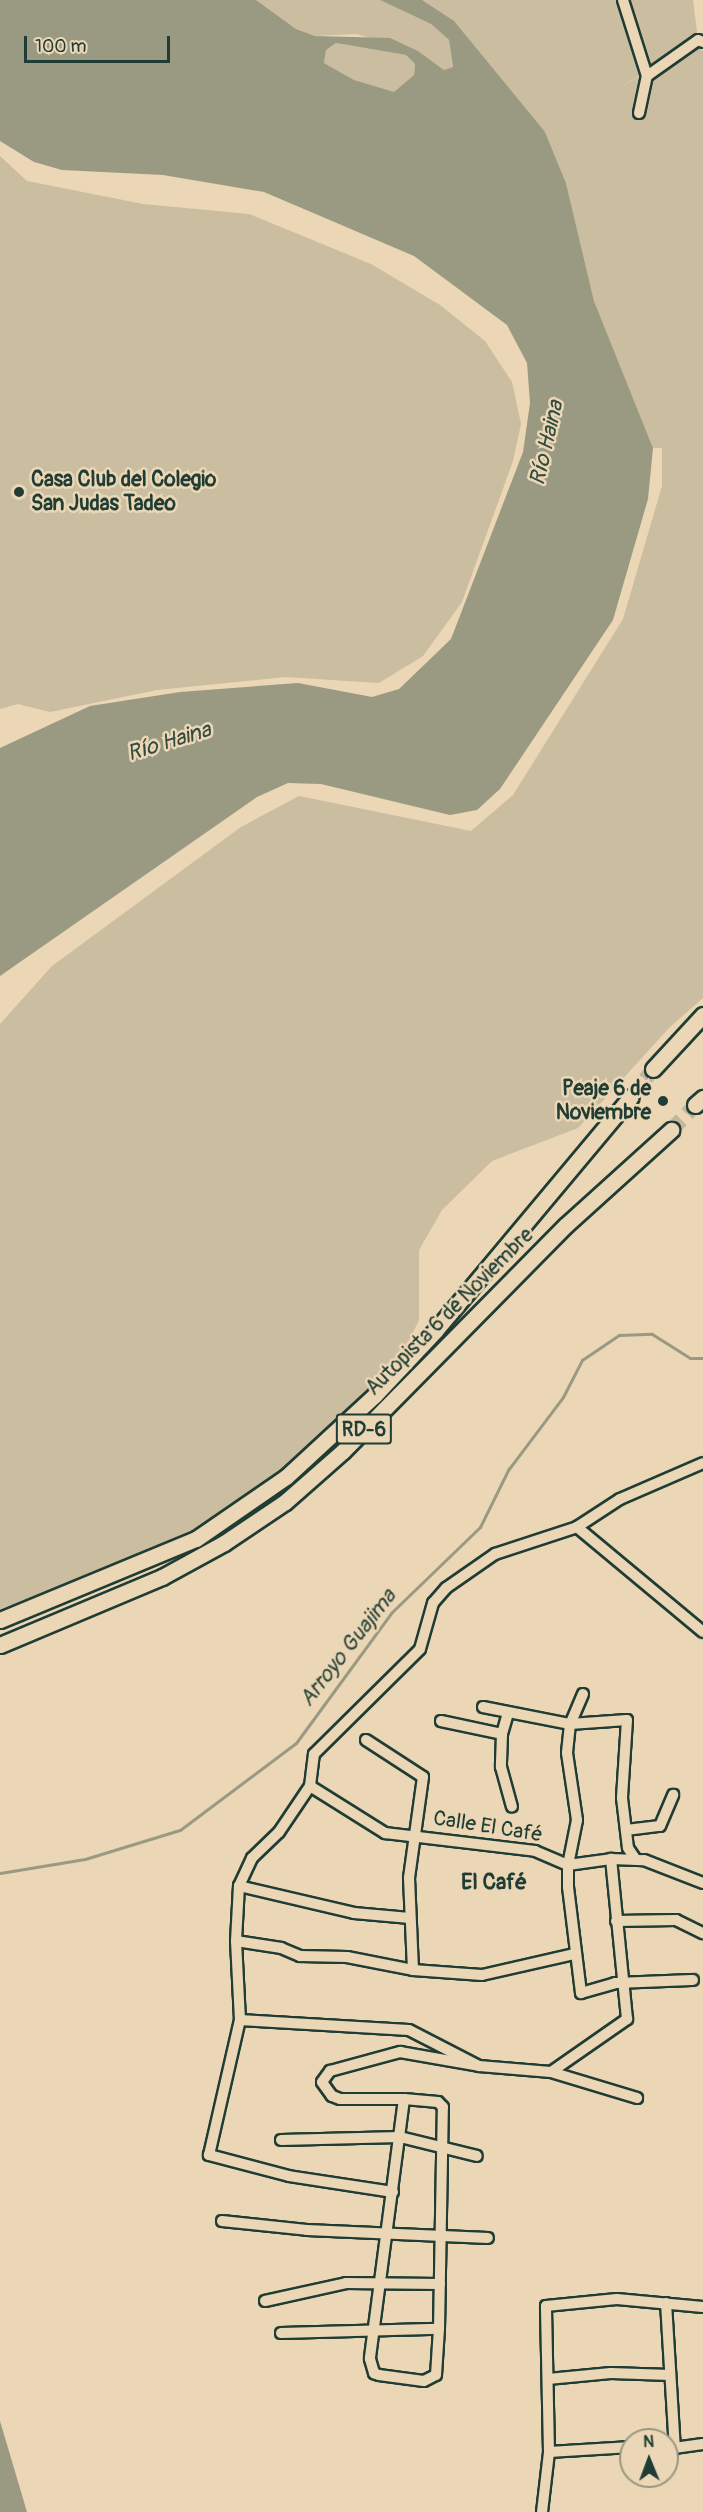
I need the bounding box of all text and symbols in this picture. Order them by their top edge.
scale bar [27,24,172,62]
text: 100 m [35,35,87,58]
water label: Río Haina [524,398,570,488]
place label: Casa Club del Colegio San Judas Tadeo [31,467,216,517]
marker: Casa Club del Colegio San Judas Tadeo [12,485,26,499]
water label: Río Haina [124,717,214,767]
place label: Peaje 6 de Noviembre [556,1076,651,1126]
marker: Peaje 6 de Noviembre [656,1094,670,1108]
street label: Autopista 6 de Noviembre [361,1223,539,1401]
road number: RD-6 [336,1412,392,1446]
water label: Arroyo Guajima [294,1584,402,1712]
street label: Calle El Café [431,1806,545,1848]
district label: El Café [461,1870,527,1896]
north arrow [619,2428,679,2488]
text: N [643,2432,654,2452]

